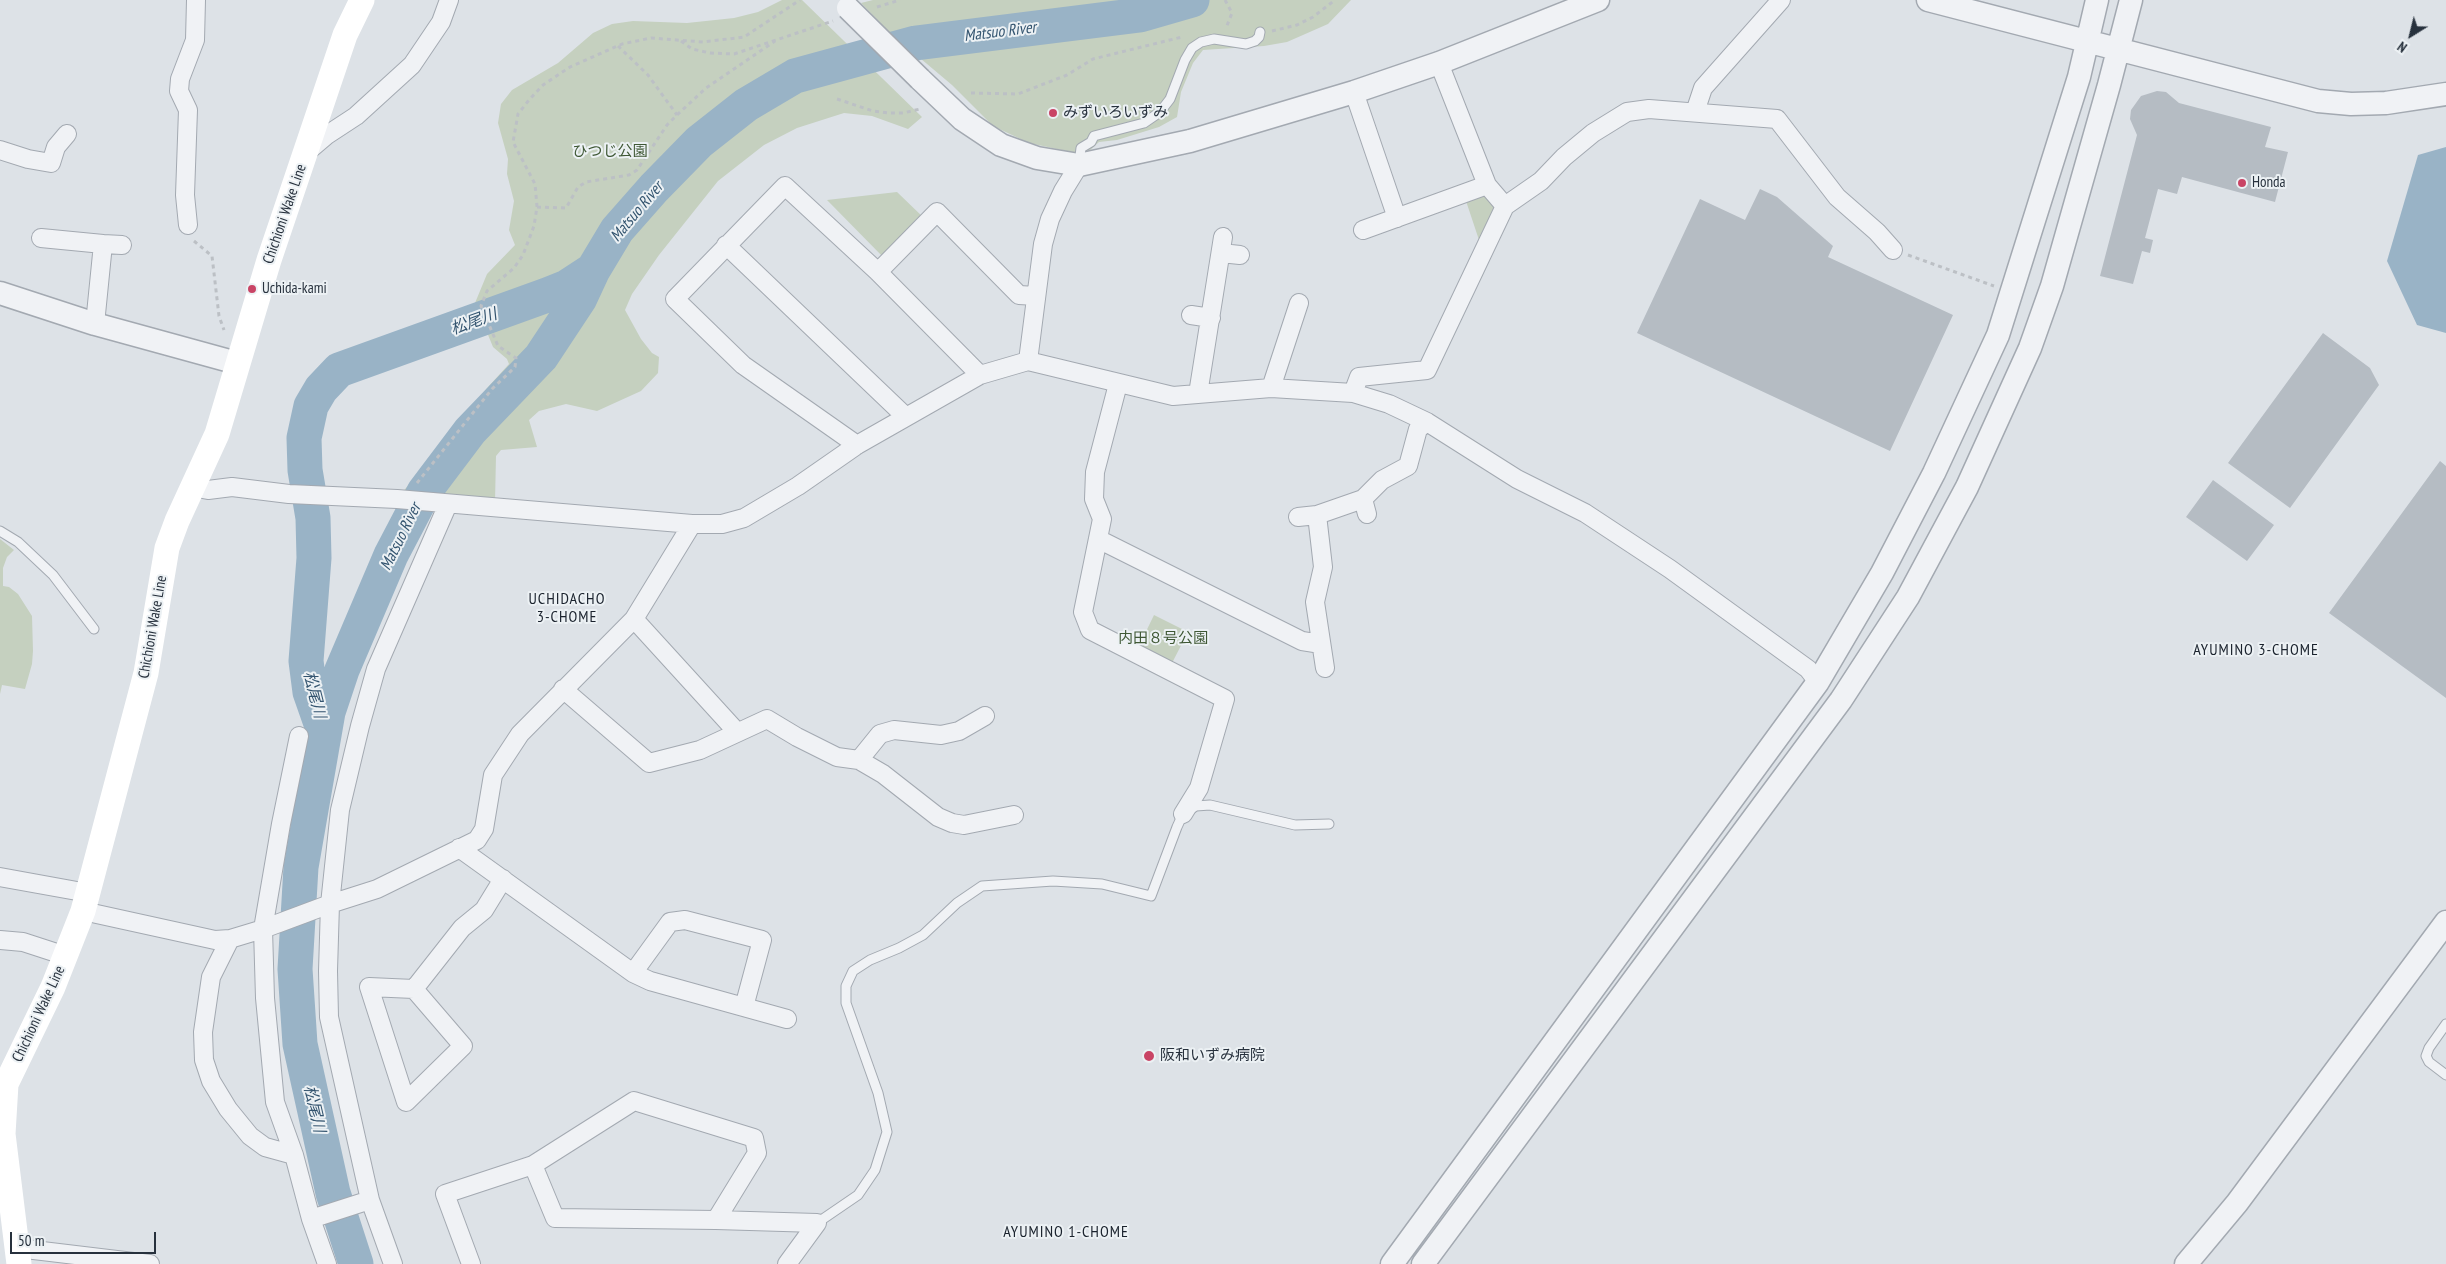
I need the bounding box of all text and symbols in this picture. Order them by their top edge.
north arrow [2386,10,2436,60]
water label: Matsuo River [963,18,1037,46]
text: N [2394,38,2411,57]
place label: みずいろいずみ [1063,104,1168,122]
marker: みずいろいずみ [1047,107,1059,119]
park label: ひつじ公園 [573,143,647,161]
street label: Chichioni Wake Line [260,162,310,266]
place label: Honda [2252,174,2286,192]
marker: Honda [2236,177,2248,189]
water label: Matsuo River [607,178,667,246]
place label: Uchida-kami [262,280,327,298]
marker: Uchida-kami [246,283,258,295]
water label: 松尾川 [448,305,500,339]
water label: Matsuo River [377,500,425,574]
street label: Chichioni Wake Line [135,574,171,680]
district label: UCHIDACHO 3-CHOME [527,589,607,627]
park label: 内田８号公園 [1118,630,1208,648]
district label: AYUMINO 3-CHOME [2191,640,2321,660]
water label: 松尾川 [299,669,329,721]
street label: Chichioni Wake Line [9,963,69,1065]
place label: 阪和いずみ病院 [1160,1047,1265,1065]
marker: 阪和いずみ病院 [1142,1049,1156,1063]
water label: 松尾川 [299,1083,329,1135]
scale bar [12,1222,159,1254]
district label: AYUMINO 1-CHOME [1001,1222,1131,1242]
text: 50 m [18,1231,44,1250]

